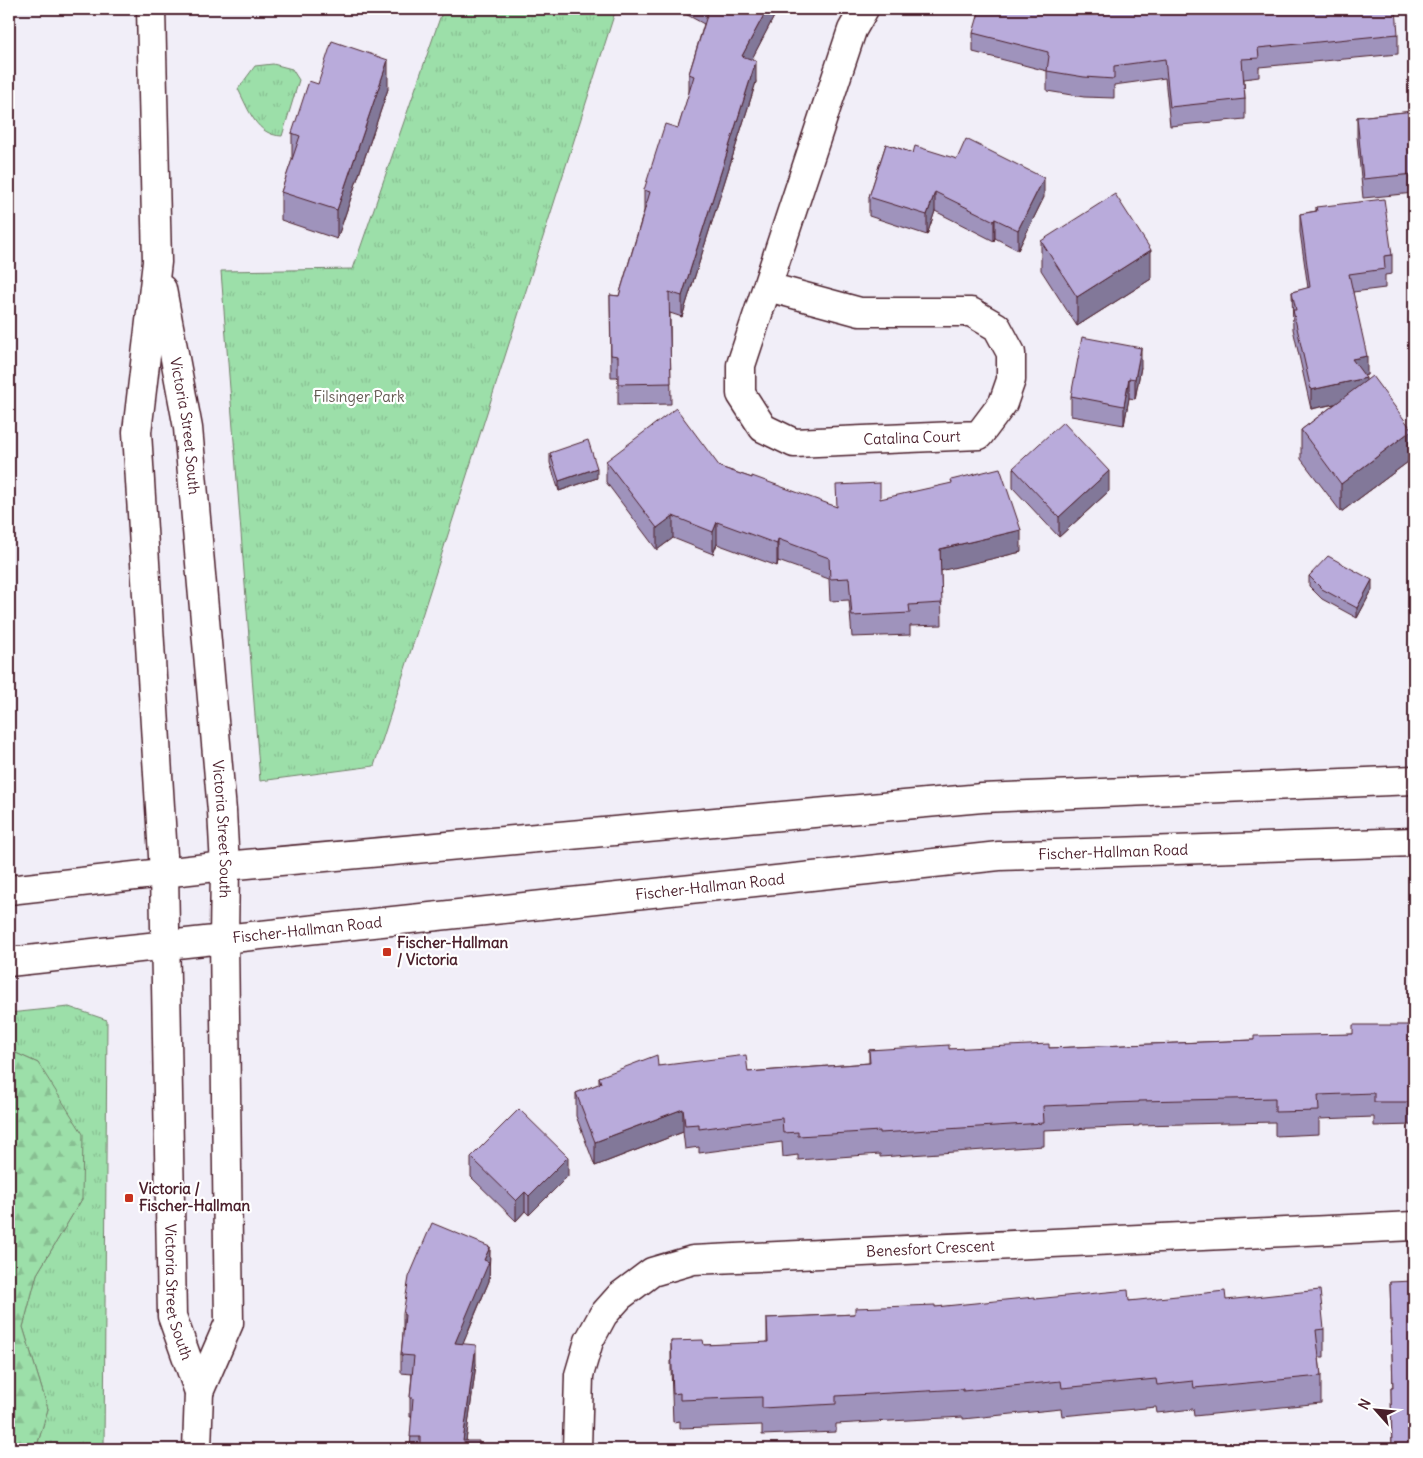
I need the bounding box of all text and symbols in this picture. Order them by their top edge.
street label: Victoria Street South [166,356,204,496]
park label: Filsinger Park [313,387,405,406]
street label: Catalina Court [863,426,961,449]
street label: Victoria Street South [209,759,235,899]
street label: Fischer-Hallman Road [1038,840,1189,864]
street label: Fischer-Hallman Road [634,869,786,904]
street label: Fischer-Hallman Road [232,912,383,947]
place label: Fischer-Hallman / Victoria [397,933,508,969]
marker: Fischer-Hallman / Victoria [381,946,393,958]
place label: Victoria / Fischer-Hallman [139,1179,250,1215]
marker: Victoria / Fischer-Hallman [123,1192,135,1204]
street label: Victoria Street South [161,1223,197,1363]
street label: Benesfort Crescent [866,1236,995,1261]
north arrow [1350,1386,1400,1436]
text: N [1354,1396,1375,1412]

